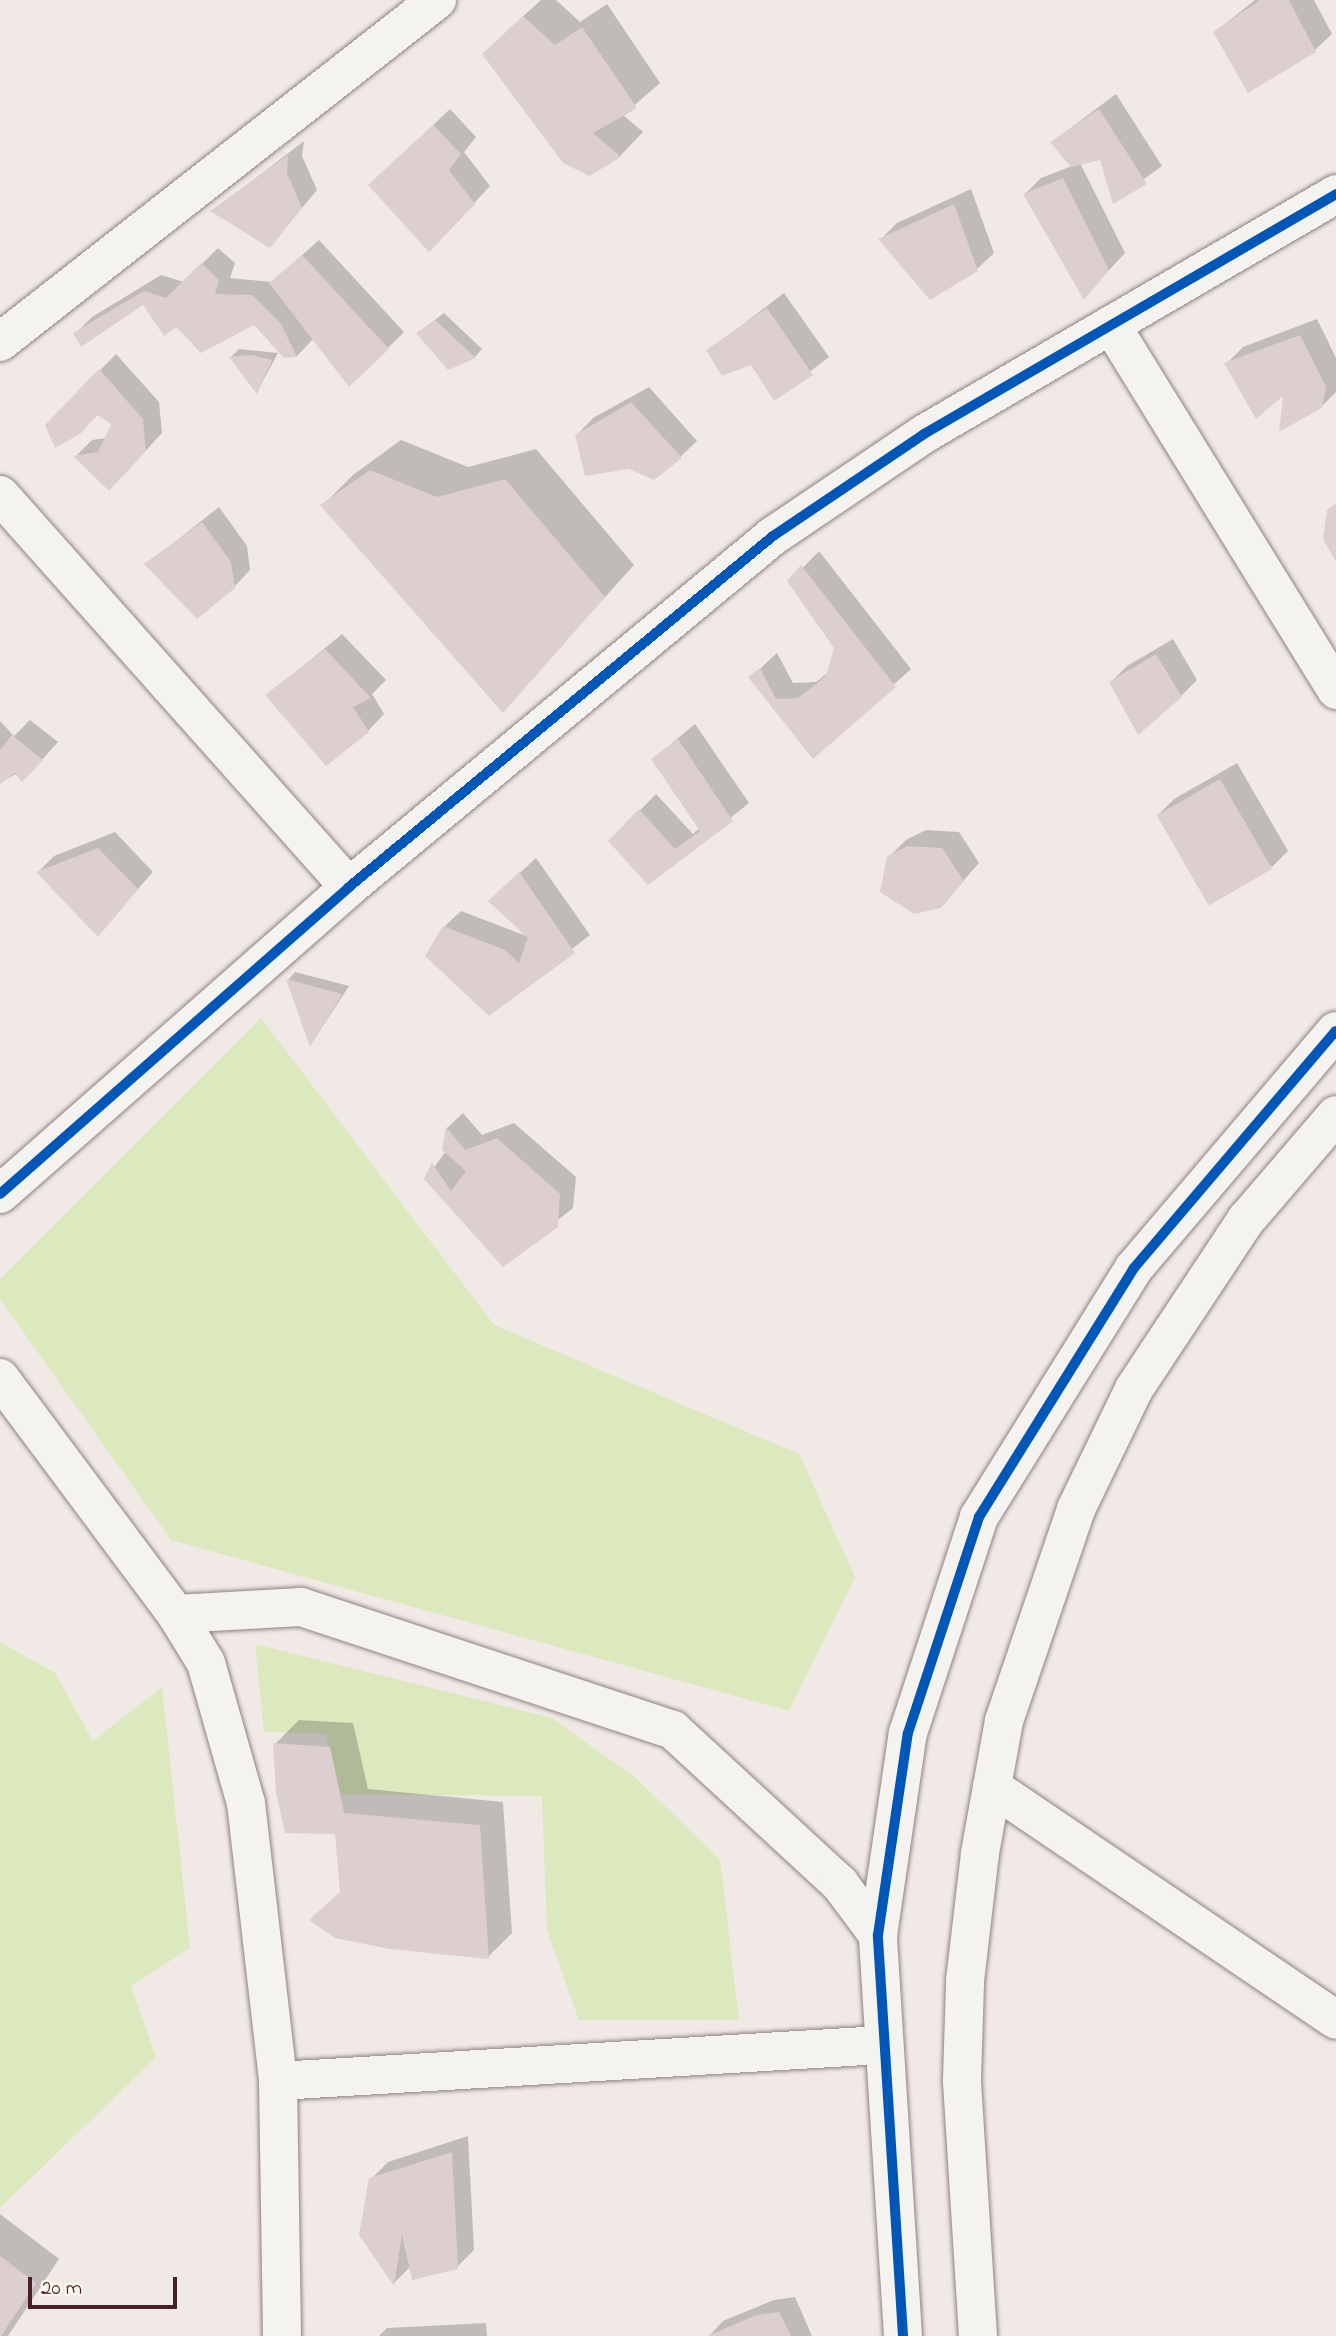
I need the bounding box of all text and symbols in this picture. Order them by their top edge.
scale bar [32,2262,180,2306]
text: 20 m [41,2274,82,2304]

